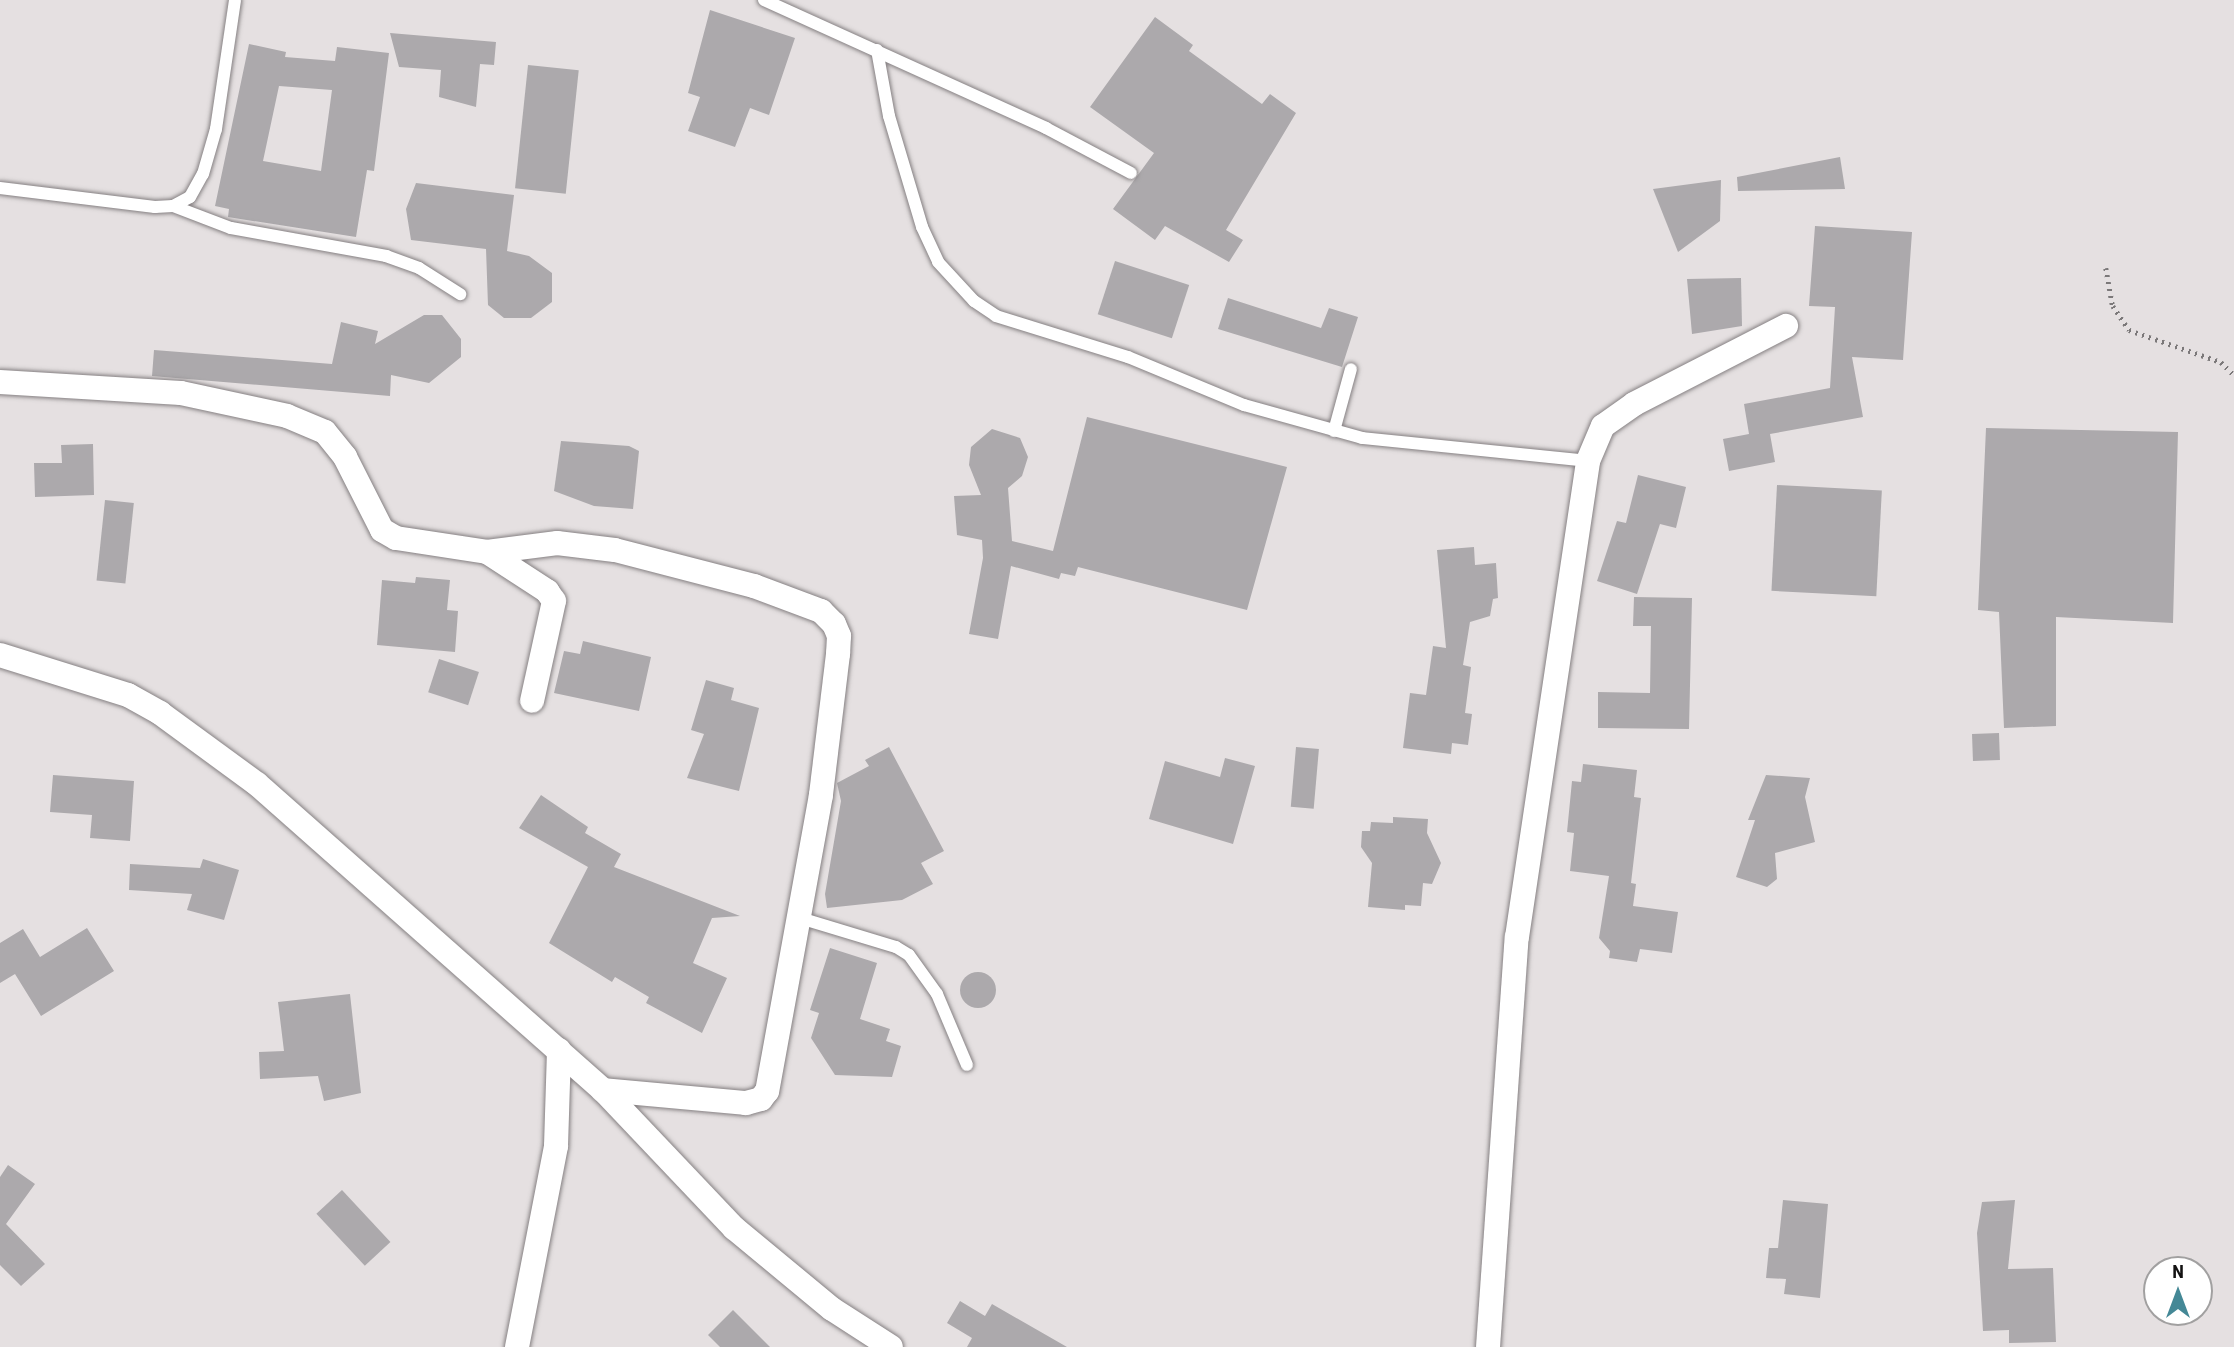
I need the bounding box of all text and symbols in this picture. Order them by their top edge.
north arrow [2143,1256,2213,1326]
text: N [2172,1260,2184,1283]

